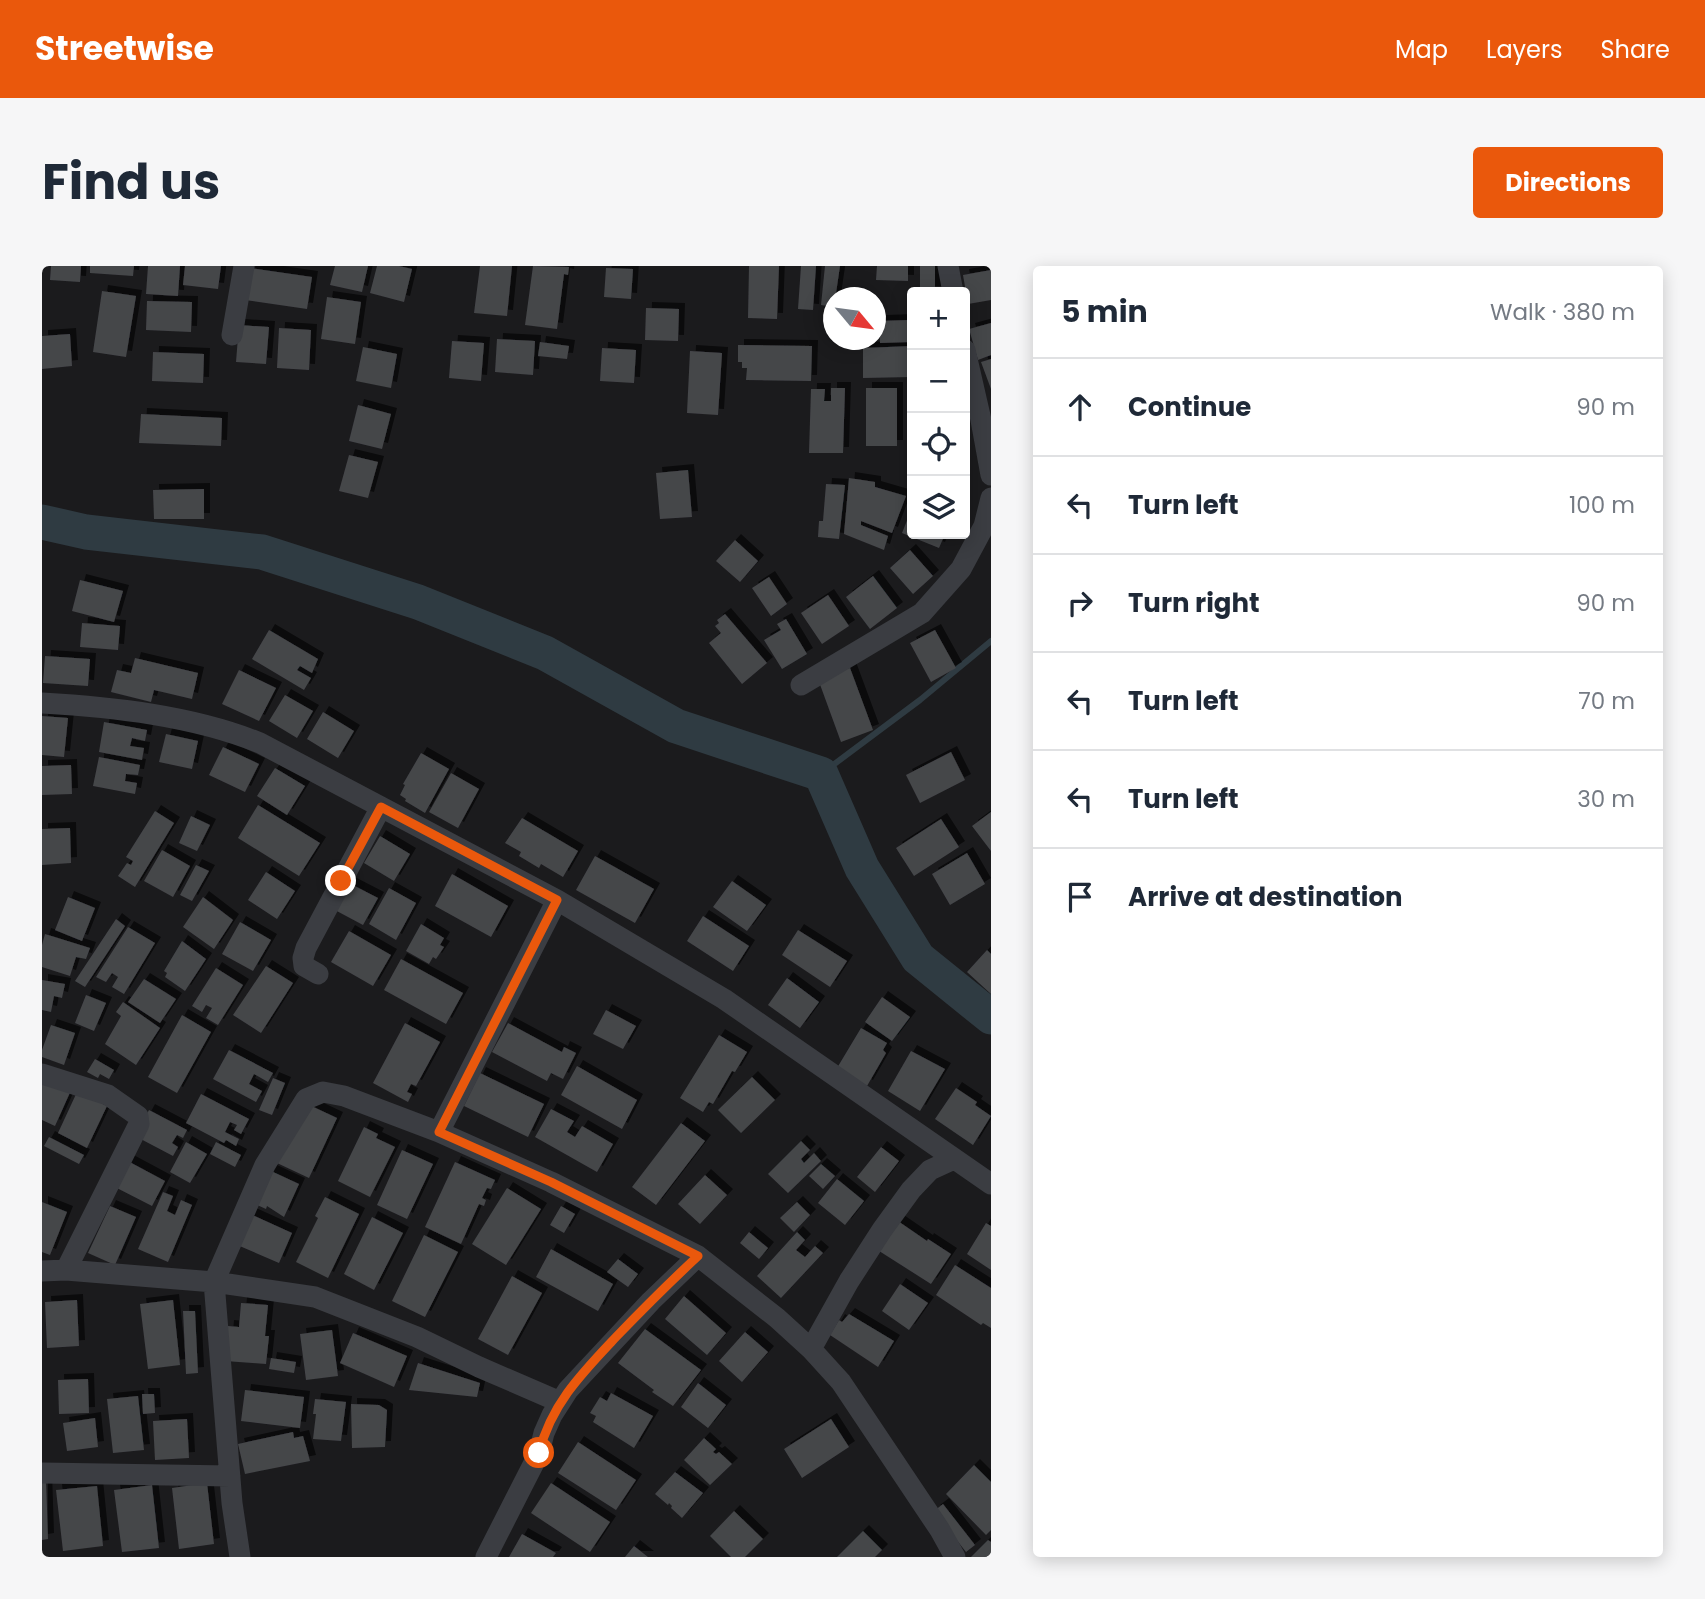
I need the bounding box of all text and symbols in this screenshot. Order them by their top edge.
text: Streetwise [35,25,214,72]
text: Map [1395,33,1448,66]
text: Layers [1486,33,1562,66]
text: Share [1600,33,1670,66]
button: Directions [1473,147,1663,218]
text: Find us [42,148,220,216]
north arrow [823,287,886,350]
map controls [907,287,970,539]
button: + [907,287,970,350]
text: 5 min [1061,290,1148,333]
text: Walk · 380 m [1490,296,1635,328]
button: − [907,350,970,413]
icon: ahead [1061,388,1099,426]
text: Continue [1128,389,1251,425]
text: 90 m [1576,391,1635,423]
button: locate [907,413,970,476]
button: layers [907,476,970,539]
icon: left [1061,486,1099,524]
text: Turn left [1128,487,1239,523]
text: 100 m [1569,489,1635,521]
icon: right [1061,584,1099,622]
text: Turn right [1128,585,1260,621]
text: 90 m [1576,587,1635,619]
icon: left [1061,682,1099,720]
text: Turn left [1128,683,1239,719]
text: 70 m [1578,685,1635,717]
icon: left [1061,780,1099,818]
text: Turn left [1128,781,1239,817]
text: 30 m [1577,783,1635,815]
route end [325,865,356,896]
icon: arrive [1061,878,1099,916]
text: Arrive at destination [1128,879,1403,915]
route start [523,1437,554,1468]

